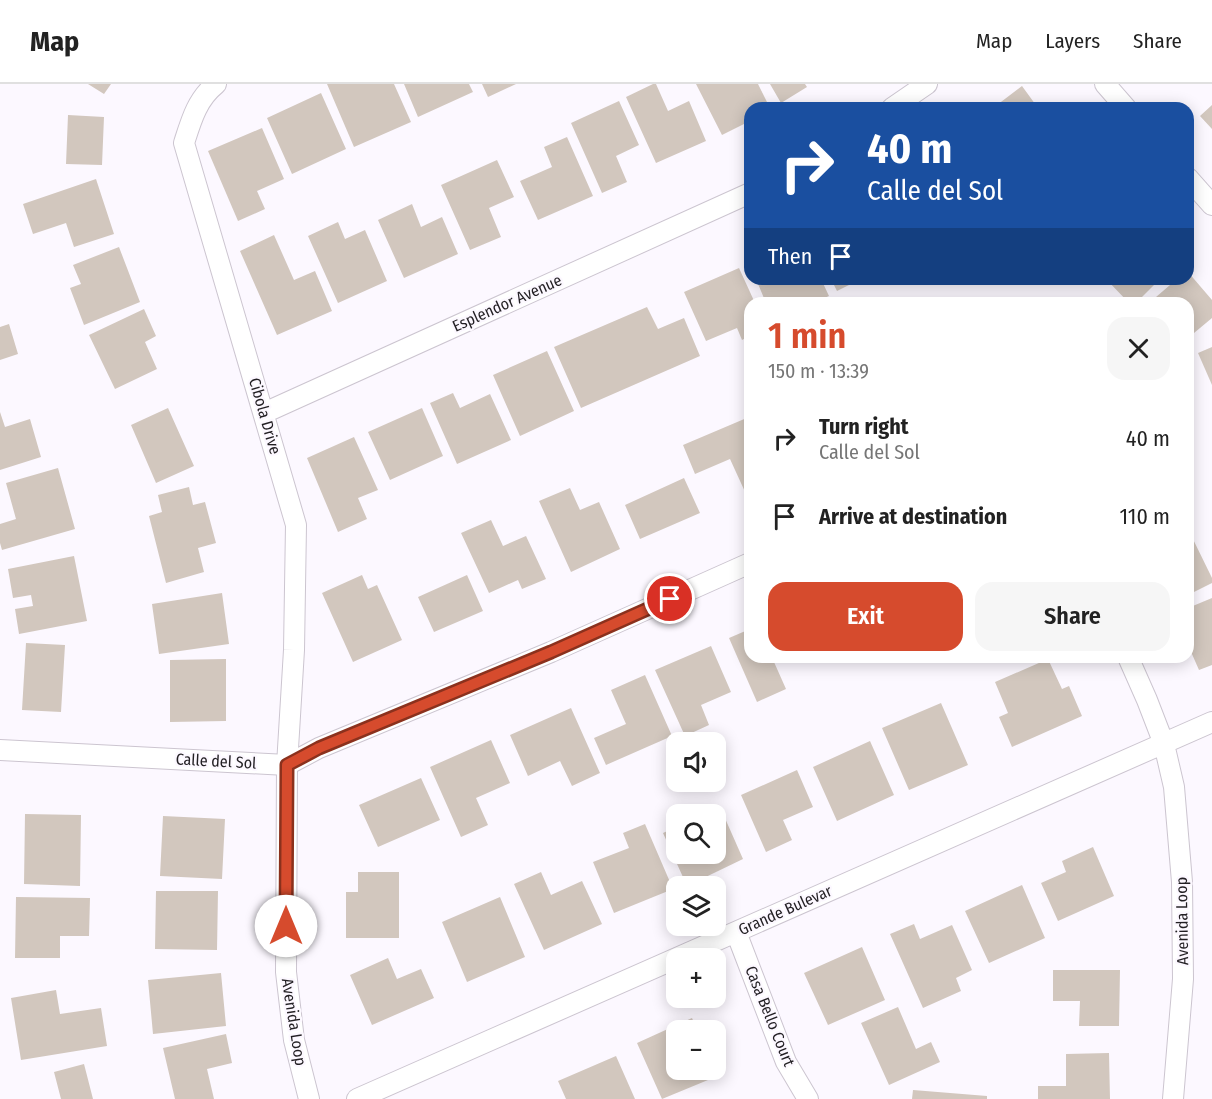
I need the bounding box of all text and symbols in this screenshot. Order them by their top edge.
text: Map [30,25,79,58]
text: Map [976,28,1012,54]
text: Layers [1045,28,1100,54]
text: Share [1133,28,1182,54]
text: 40 m [867,124,952,174]
icon: right [768,126,846,204]
text: Calle del Sol [867,175,1003,207]
icon: arrive [824,240,857,273]
text: Then [768,243,812,270]
street label: Esplendor Avenue [449,270,565,336]
text: 1 min [768,314,846,358]
button: close [1107,317,1170,380]
text: 150 m · 13:39 [768,359,869,383]
street label: Cibola Drive [245,376,285,457]
text: Turn right [819,413,908,440]
icon: right [768,422,801,455]
text: 40 m [1126,425,1170,452]
text: Calle del Sol [819,440,920,464]
icon: arrive [768,500,801,533]
text: Arrive at destination [819,503,1007,530]
text: 110 m [1120,503,1170,530]
pin [644,573,695,624]
icon: arrive [653,582,686,615]
button: Exit [768,582,963,651]
button: Share [975,582,1170,651]
map controls [666,732,726,1080]
button: sound [666,732,726,792]
street label: Calle del Sol [175,749,257,773]
button: search [666,804,726,864]
button: layers [666,876,726,936]
street label: Avenida Loop [1172,877,1192,965]
street label: Grande Bulevar [735,881,835,939]
position arrow [254,894,318,958]
button: + [666,948,726,1008]
street label: Casa Bello Court [741,963,799,1070]
street label: Avenida Loop [278,977,310,1067]
button: − [666,1020,726,1080]

